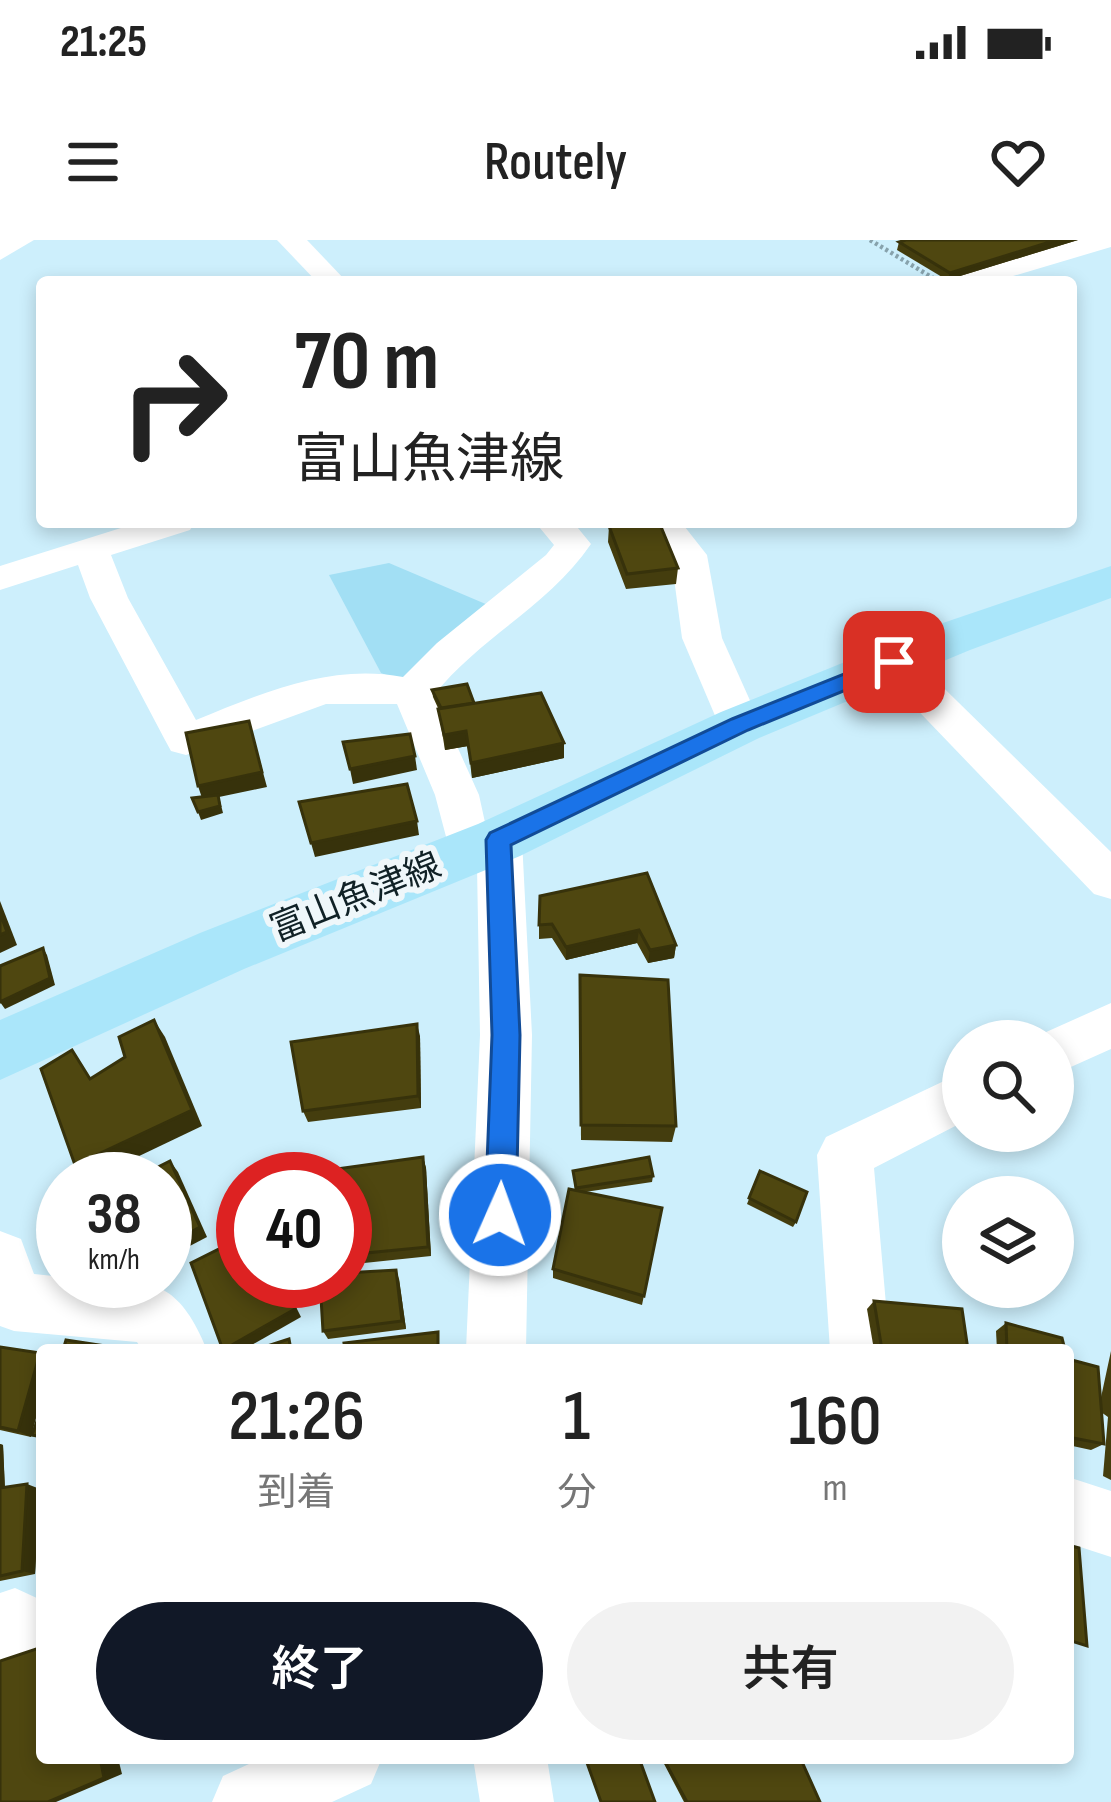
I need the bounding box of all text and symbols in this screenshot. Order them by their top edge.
text: 21:25 [60,15,147,70]
icon: menu [60,129,126,195]
icon: heart [985,129,1051,195]
text: Routely [484,130,627,195]
text: 70 m [294,312,439,413]
icon: right [96,324,252,480]
text: 富山魚津線 [294,428,564,493]
pin [843,611,945,713]
icon: arrive [861,629,927,695]
street label: 富山魚津線 [264,845,447,952]
map controls [942,1020,1074,1308]
button: search [942,1020,1074,1152]
speed limit sign: 40 [216,1152,372,1308]
position arrow [437,1152,563,1278]
button: layers [942,1176,1074,1308]
text: 38 [86,1179,142,1251]
text: km/h [88,1242,140,1278]
text: 21:26 [228,1374,365,1461]
text: 1 [563,1374,590,1461]
text: 160 [788,1379,882,1466]
text: m [823,1465,848,1512]
text: 到着 [258,1470,336,1517]
text: 分 [557,1470,596,1517]
button: 終了 [96,1602,543,1740]
button: 共有 [567,1602,1014,1740]

